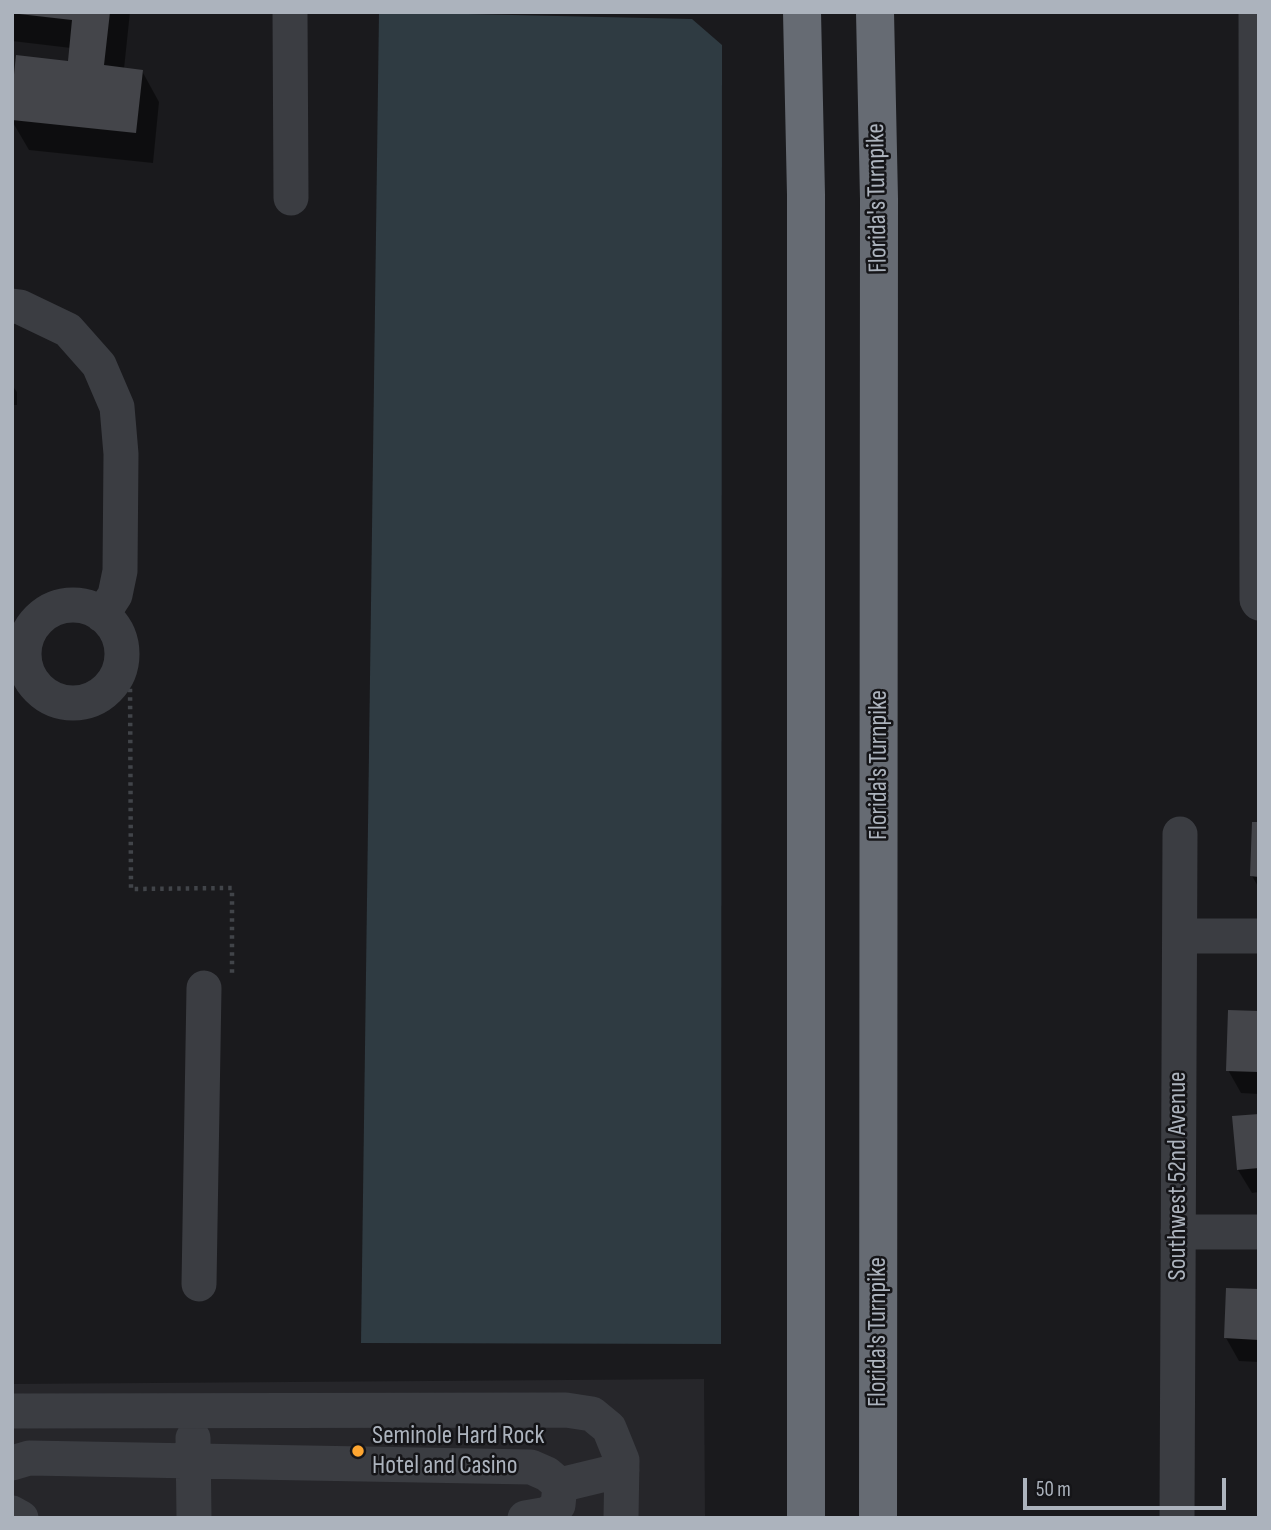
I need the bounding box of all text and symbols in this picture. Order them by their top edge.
street label: Florida's Turnpike [861,123,895,273]
street label: Florida's Turnpike [863,690,895,840]
street label: Southwest 52nd Avenue [1162,1072,1194,1280]
street label: Florida's Turnpike [862,1257,894,1407]
place label: Seminole Hard Rock Hotel and Casino [372,1420,545,1482]
marker: Seminole Hard Rock Hotel and Casino [350,1443,366,1459]
scale bar [1026,1464,1229,1508]
text: 50 m [1036,1477,1071,1502]

